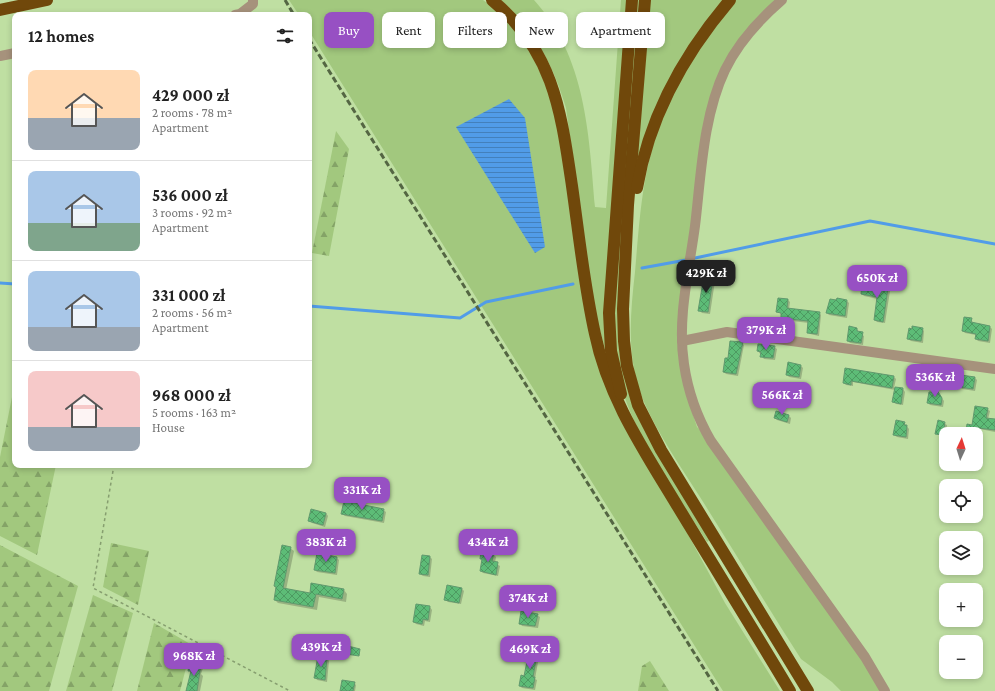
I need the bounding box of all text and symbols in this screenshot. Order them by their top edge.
chip: Buy [324,12,374,48]
chip: Rent [382,12,435,48]
chip: Filters [443,12,507,48]
chip: New [515,12,568,48]
chip: Apartment [576,12,665,48]
icon: filters [274,25,296,47]
text: 12 homes [28,27,94,46]
icon: home [60,86,108,134]
text: 429 000 zł [152,86,229,105]
text: 2 rooms · 78 m² [152,105,232,120]
text: Apartment [152,120,209,135]
text: 536 000 zł [152,186,228,205]
icon: home [60,187,108,235]
text: 3 rooms · 92 m² [152,205,232,220]
text: Apartment [152,220,209,235]
pin: 429K zł [669,260,743,294]
text: 429K zł [685,265,727,280]
pin: 650K zł [840,265,914,299]
text: 650K zł [856,270,898,285]
text: 331 000 zł [152,286,225,305]
icon: home [60,287,108,335]
text: 2 rooms · 56 m² [152,305,232,320]
pin: 379K zł [729,317,803,351]
text: Apartment [152,320,209,335]
text: 379K zł [746,322,786,337]
pin: 536K zł [898,364,972,398]
text: 536K zł [915,369,955,384]
pin: 566K zł [745,382,819,416]
text: 968 000 zł [152,386,231,405]
icon: home [60,387,108,435]
text: 566K zł [761,387,803,402]
text: 5 rooms · 163 m² [152,405,236,420]
text: House [152,420,185,435]
north arrow [939,427,983,471]
map controls [939,427,983,679]
pin: 331K zł [325,477,399,511]
button: locate [939,479,983,523]
text: 331K zł [343,482,381,497]
pin: 383K zł [289,529,363,563]
pin: 434K zł [451,529,525,563]
button: layers [939,531,983,575]
text: 383K zł [306,534,346,549]
text: 434K zł [468,534,508,549]
button: + [939,583,983,627]
pin: 374K zł [491,585,565,619]
text: 374K zł [508,590,548,605]
pin: 439K zł [284,634,358,668]
button: − [939,635,983,679]
pin: 469K zł [493,636,567,670]
text: 439K zł [301,639,341,654]
text: 469K zł [509,641,551,656]
pin: 968K zł [157,643,231,677]
text: 968K zł [173,648,215,663]

